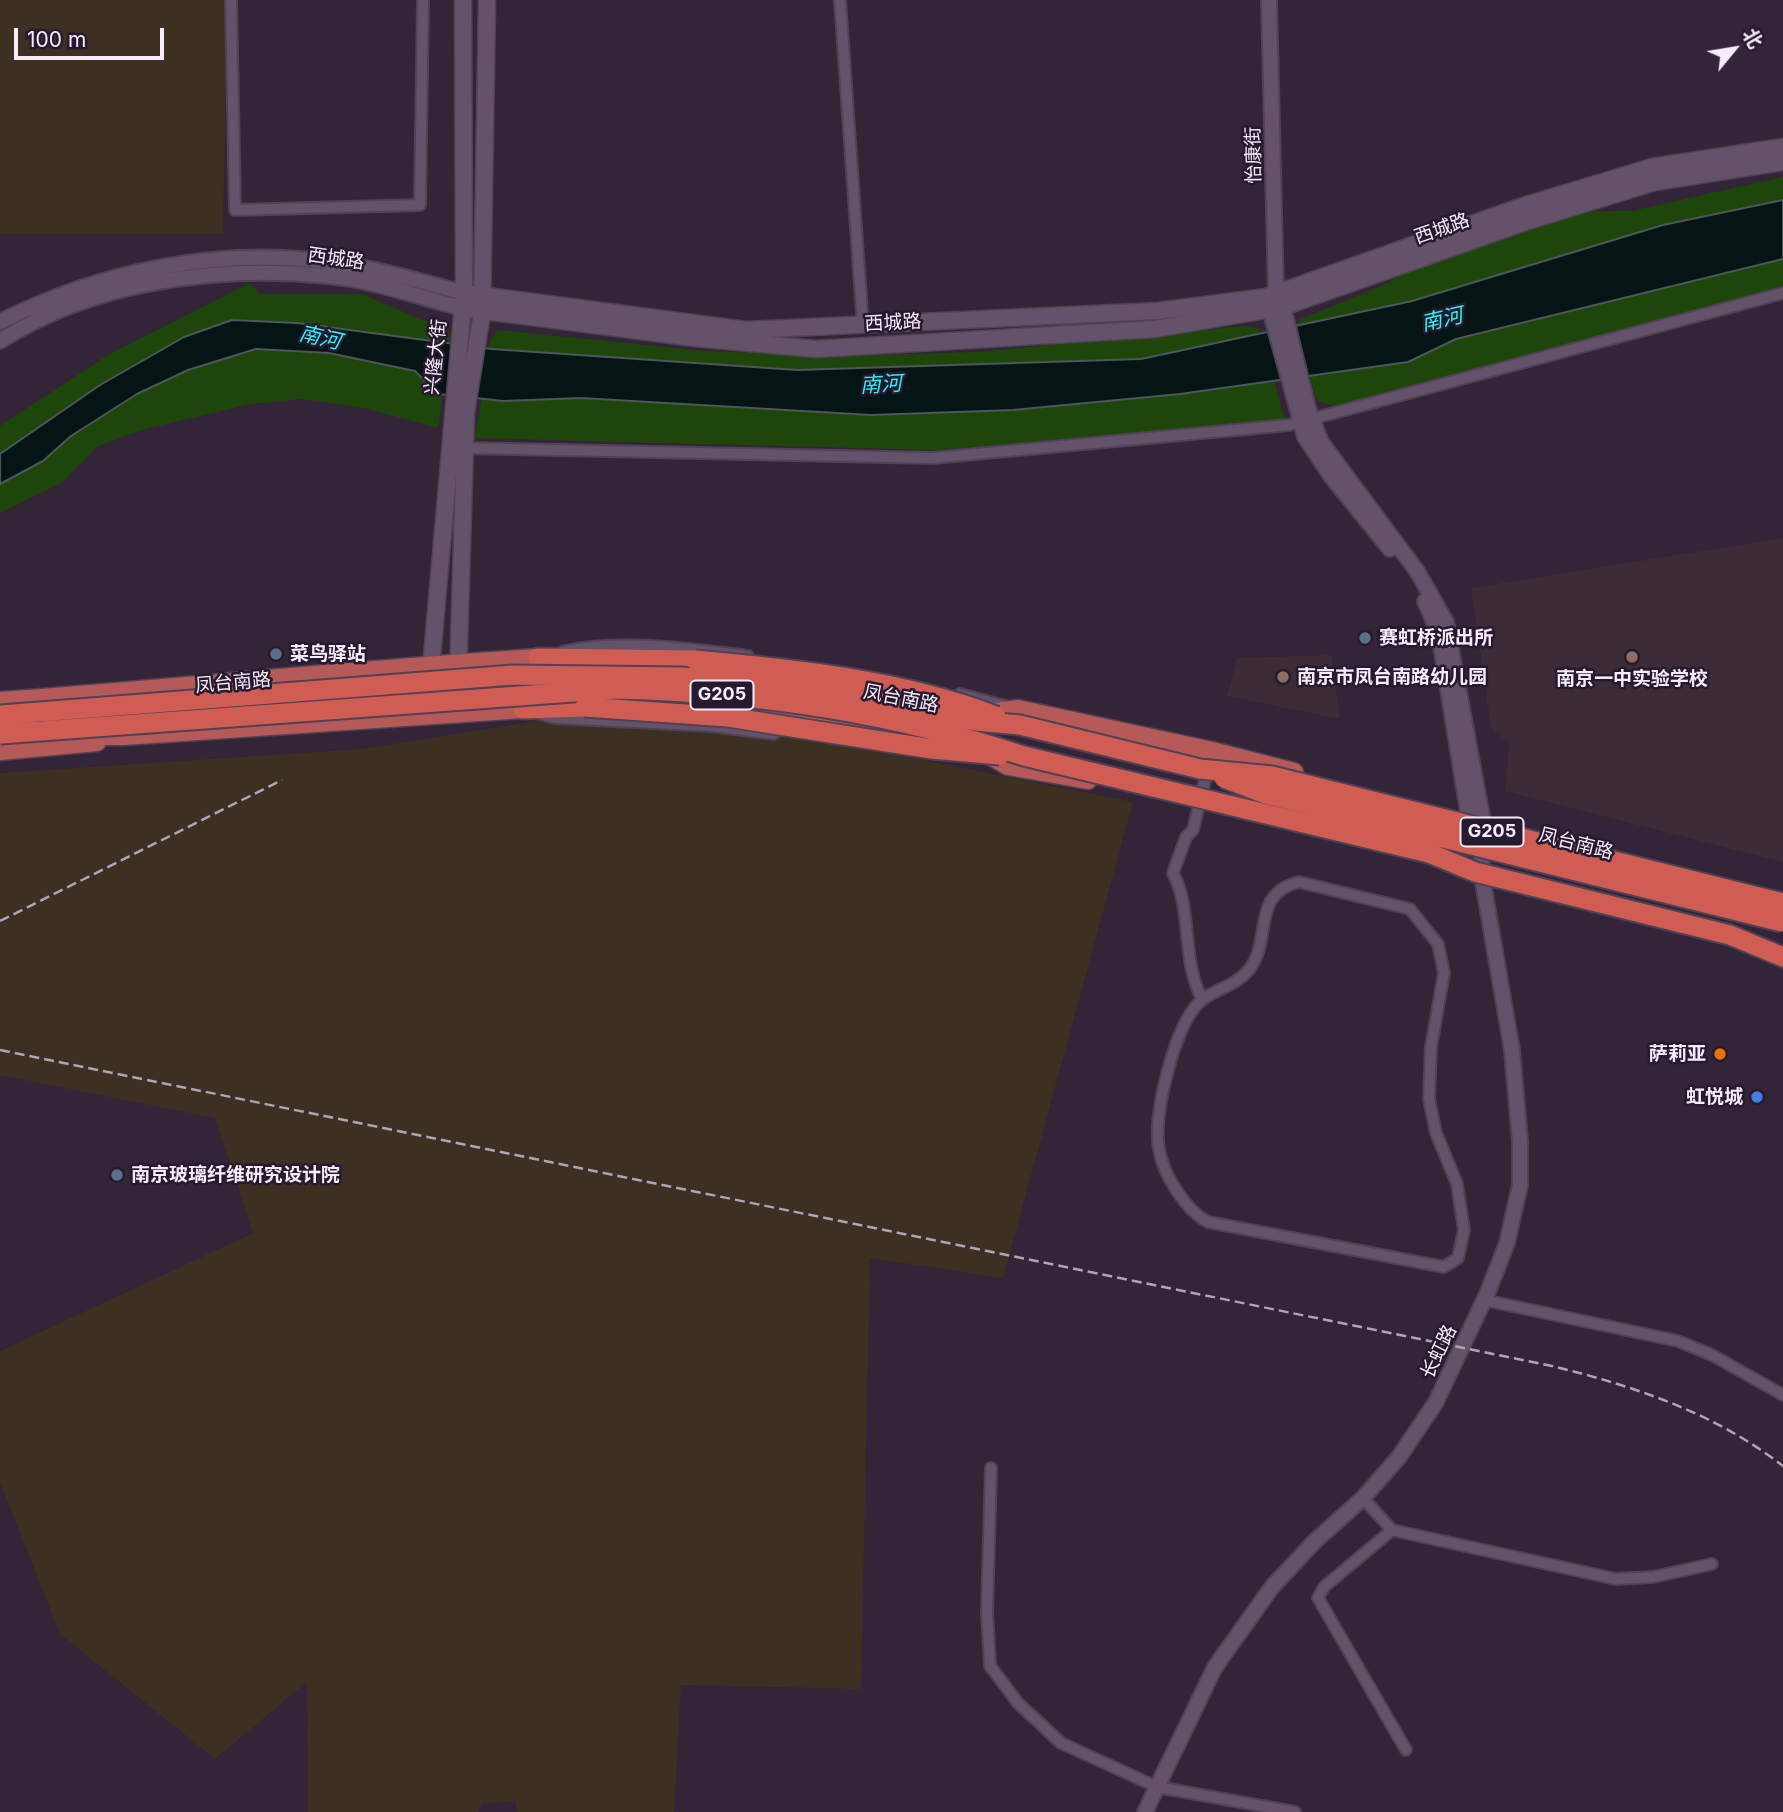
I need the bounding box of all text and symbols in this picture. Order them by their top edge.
scale bar [18,14,168,58]
north arrow [1699,14,1769,84]
text: 北 [1738,24,1767,52]
text: 100 m [27,27,86,52]
street label: 怡康街 [1242,126,1266,184]
street label: 西城路 [1411,209,1473,249]
street label: 西城路 [306,244,366,274]
water label: 南河 [1419,303,1465,337]
street label: 西城路 [864,310,922,336]
street label: 兴隆大街 [421,318,451,396]
water label: 南河 [297,321,343,355]
water label: 南河 [859,371,903,399]
place label: 赛虹桥派出所 [1379,627,1493,649]
marker: 赛虹桥派出所 [1357,630,1373,646]
place label: 菜鸟驿站 [290,643,366,665]
marker: 菜鸟驿站 [268,646,284,662]
marker: 南京一中实验学校 [1624,649,1640,665]
place label: 南京市凤台南路幼儿园 [1297,666,1487,688]
street label: 凤台南路 [194,668,272,698]
place label: 南京一中实验学校 [1556,668,1708,690]
marker: 南京市凤台南路幼儿园 [1275,669,1291,685]
road number: G205 [690,680,754,710]
street label: 凤台南路 [862,681,940,717]
road number: G205 [1460,818,1524,846]
street label: 凤台南路 [1536,824,1616,864]
place label: 萨莉亚 [1649,1043,1706,1065]
marker: 萨莉亚 [1712,1046,1728,1062]
place label: 虹悦城 [1686,1086,1743,1108]
marker: 虹悦城 [1749,1089,1765,1105]
place label: 南京玻璃纤维研究设计院 [131,1164,340,1186]
marker: 南京玻璃纤维研究设计院 [109,1167,125,1183]
street label: 长虹路 [1416,1321,1462,1383]

